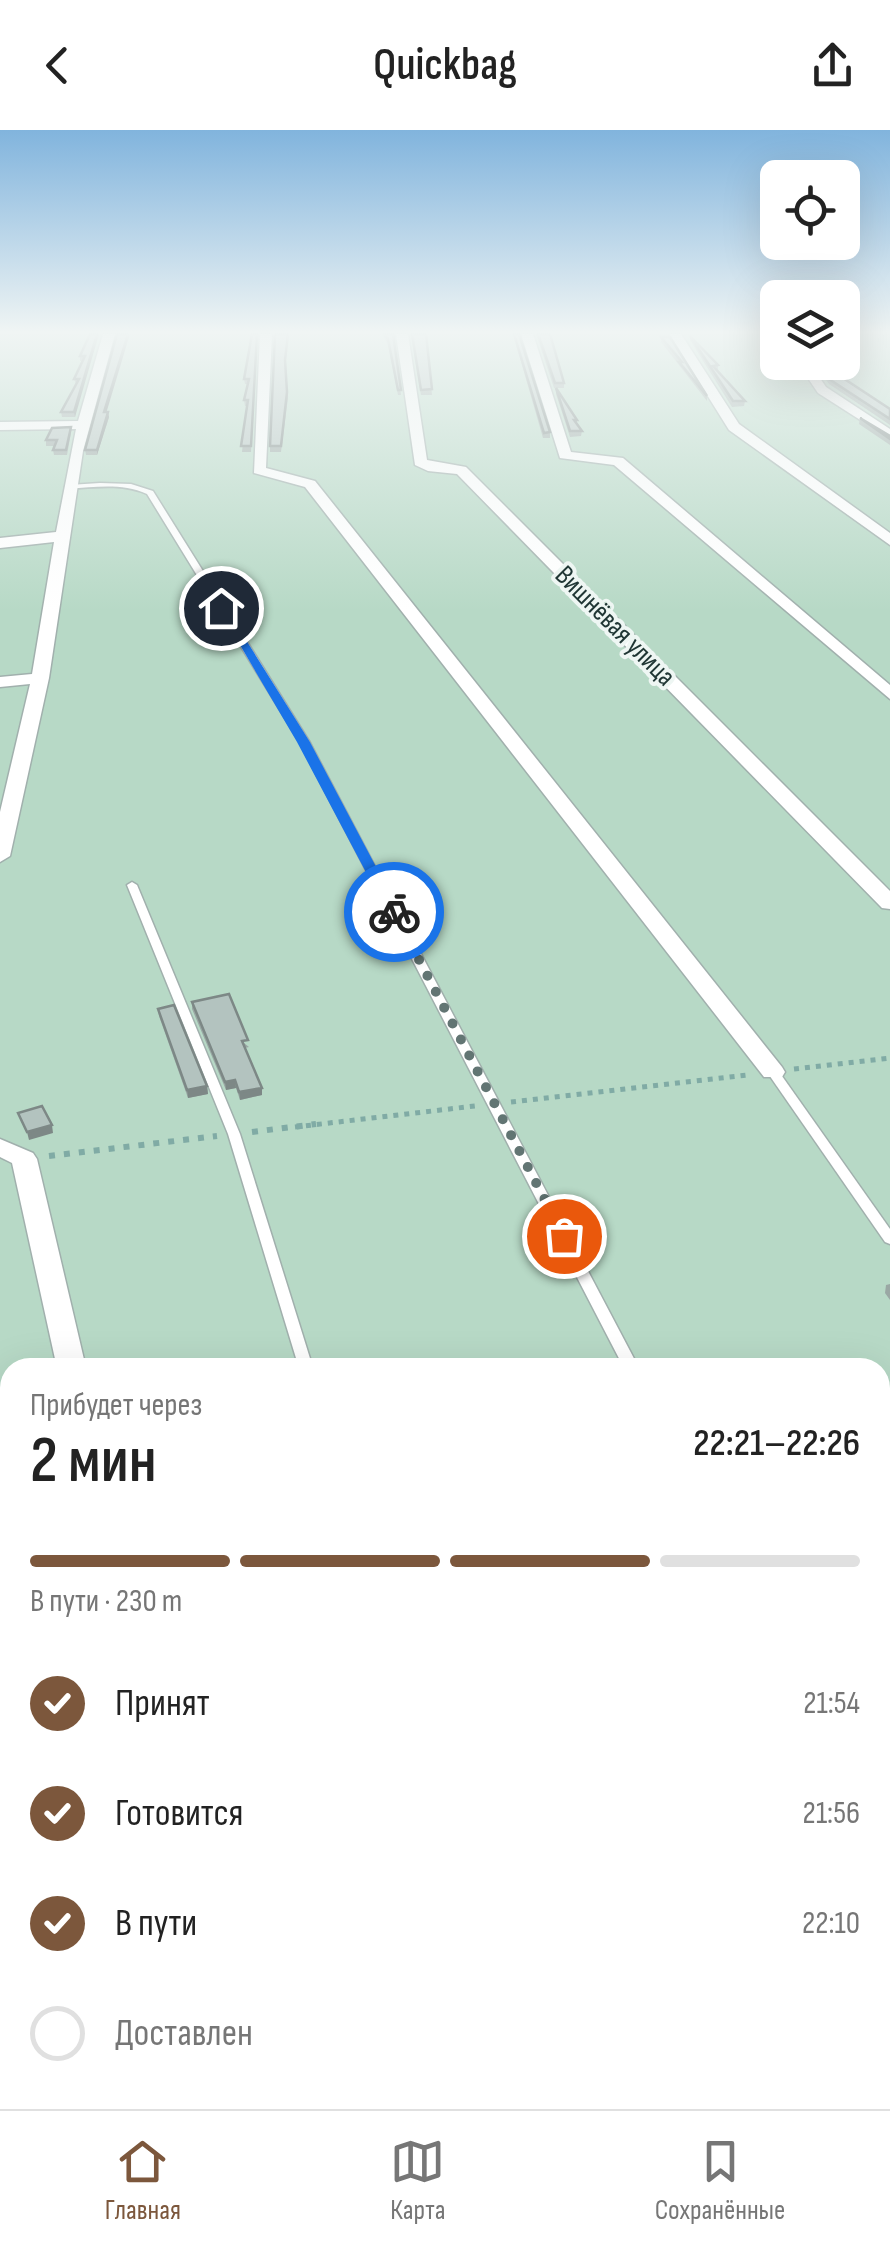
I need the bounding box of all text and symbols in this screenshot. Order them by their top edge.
icon: back [30,38,85,93]
text: Quickbag [373,38,517,93]
icon: share [805,38,860,93]
map controls [760,160,860,380]
button: locate [760,160,860,260]
button: layers [760,280,860,380]
street label: Вишнёвая улица [548,559,682,693]
pin [179,566,264,651]
icon: home [194,581,249,636]
courier [344,862,444,962]
icon: bike [367,885,422,940]
pin [522,1194,607,1279]
icon: bag [537,1209,592,1264]
text: Прибудет через [30,1386,202,1425]
text: 22:21–22:26 [693,1421,860,1466]
text: 2 мин [30,1423,157,1501]
text: В пути · 230 m [30,1582,182,1621]
icon: check [30,1676,85,1731]
text: Принят [115,1681,210,1726]
text: 21:54 [803,1684,860,1723]
icon: check [30,1786,85,1841]
text: Готовится [115,1791,244,1836]
text: 21:56 [803,1794,860,1833]
icon: check [30,1896,85,1951]
text: В пути [115,1901,197,1946]
text: 22:10 [802,1904,860,1943]
text: Доставлен [115,2011,253,2056]
tab: Главная [105,2134,181,2227]
tab: Карта [390,2134,445,2227]
tab: Сохранённые [655,2134,785,2227]

